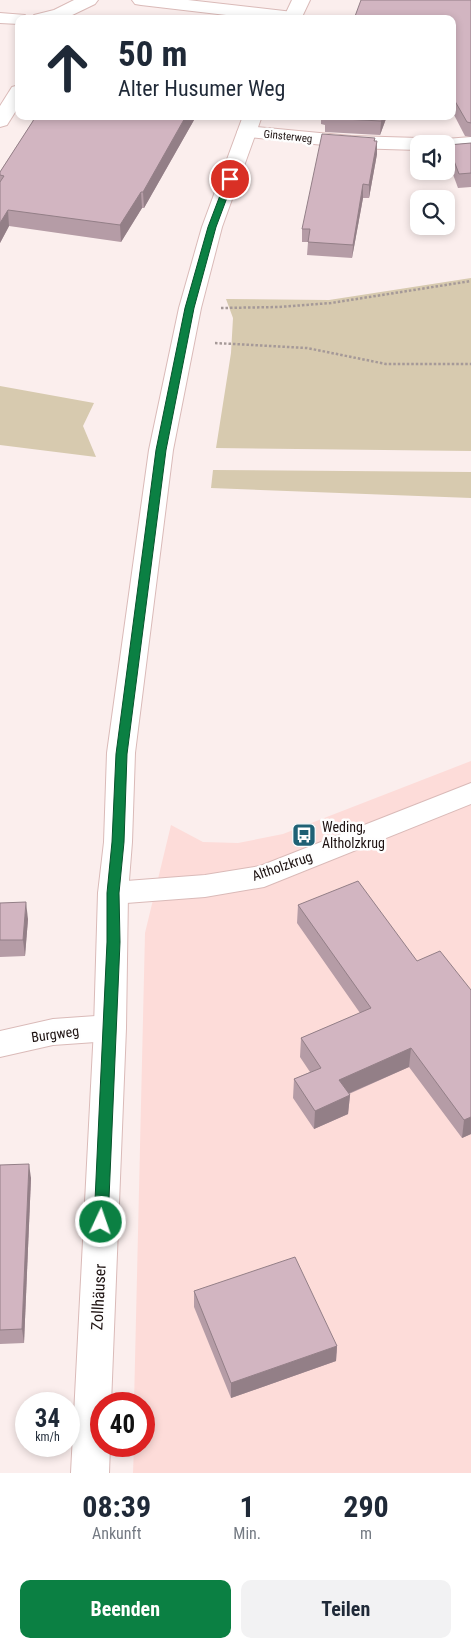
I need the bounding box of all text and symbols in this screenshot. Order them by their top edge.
text: 50 m [118,34,187,75]
icon: ahead [35,35,100,100]
text: Alter Husumer Weg [118,76,285,101]
street label: Ginsterweg [263,127,313,146]
map controls [410,135,455,235]
button: sound [410,135,455,180]
pin [209,158,251,200]
icon: arrive [216,165,244,193]
button: search [410,190,455,235]
place label: Weding, Altholzkrug [322,819,385,851]
bus stop icon: Weding, Altholzkrug [291,822,317,848]
street label: Altholzkrug [250,848,314,884]
street label: Burgweg [30,1023,80,1045]
position arrow [74,1195,126,1247]
street label: Zollhäuser [87,1263,110,1331]
speed limit sign: 40 [90,1392,155,1457]
text: 34 [35,1404,60,1433]
text: km/h [35,1430,60,1444]
text: 08:39 [82,1489,151,1524]
text: 1 [240,1489,255,1524]
text: 290 [343,1489,389,1524]
text: Ankunft [92,1524,141,1543]
text: Min. [233,1524,261,1543]
text: m [360,1524,372,1543]
button: Beenden [20,1580,231,1638]
button: Teilen [241,1580,451,1638]

